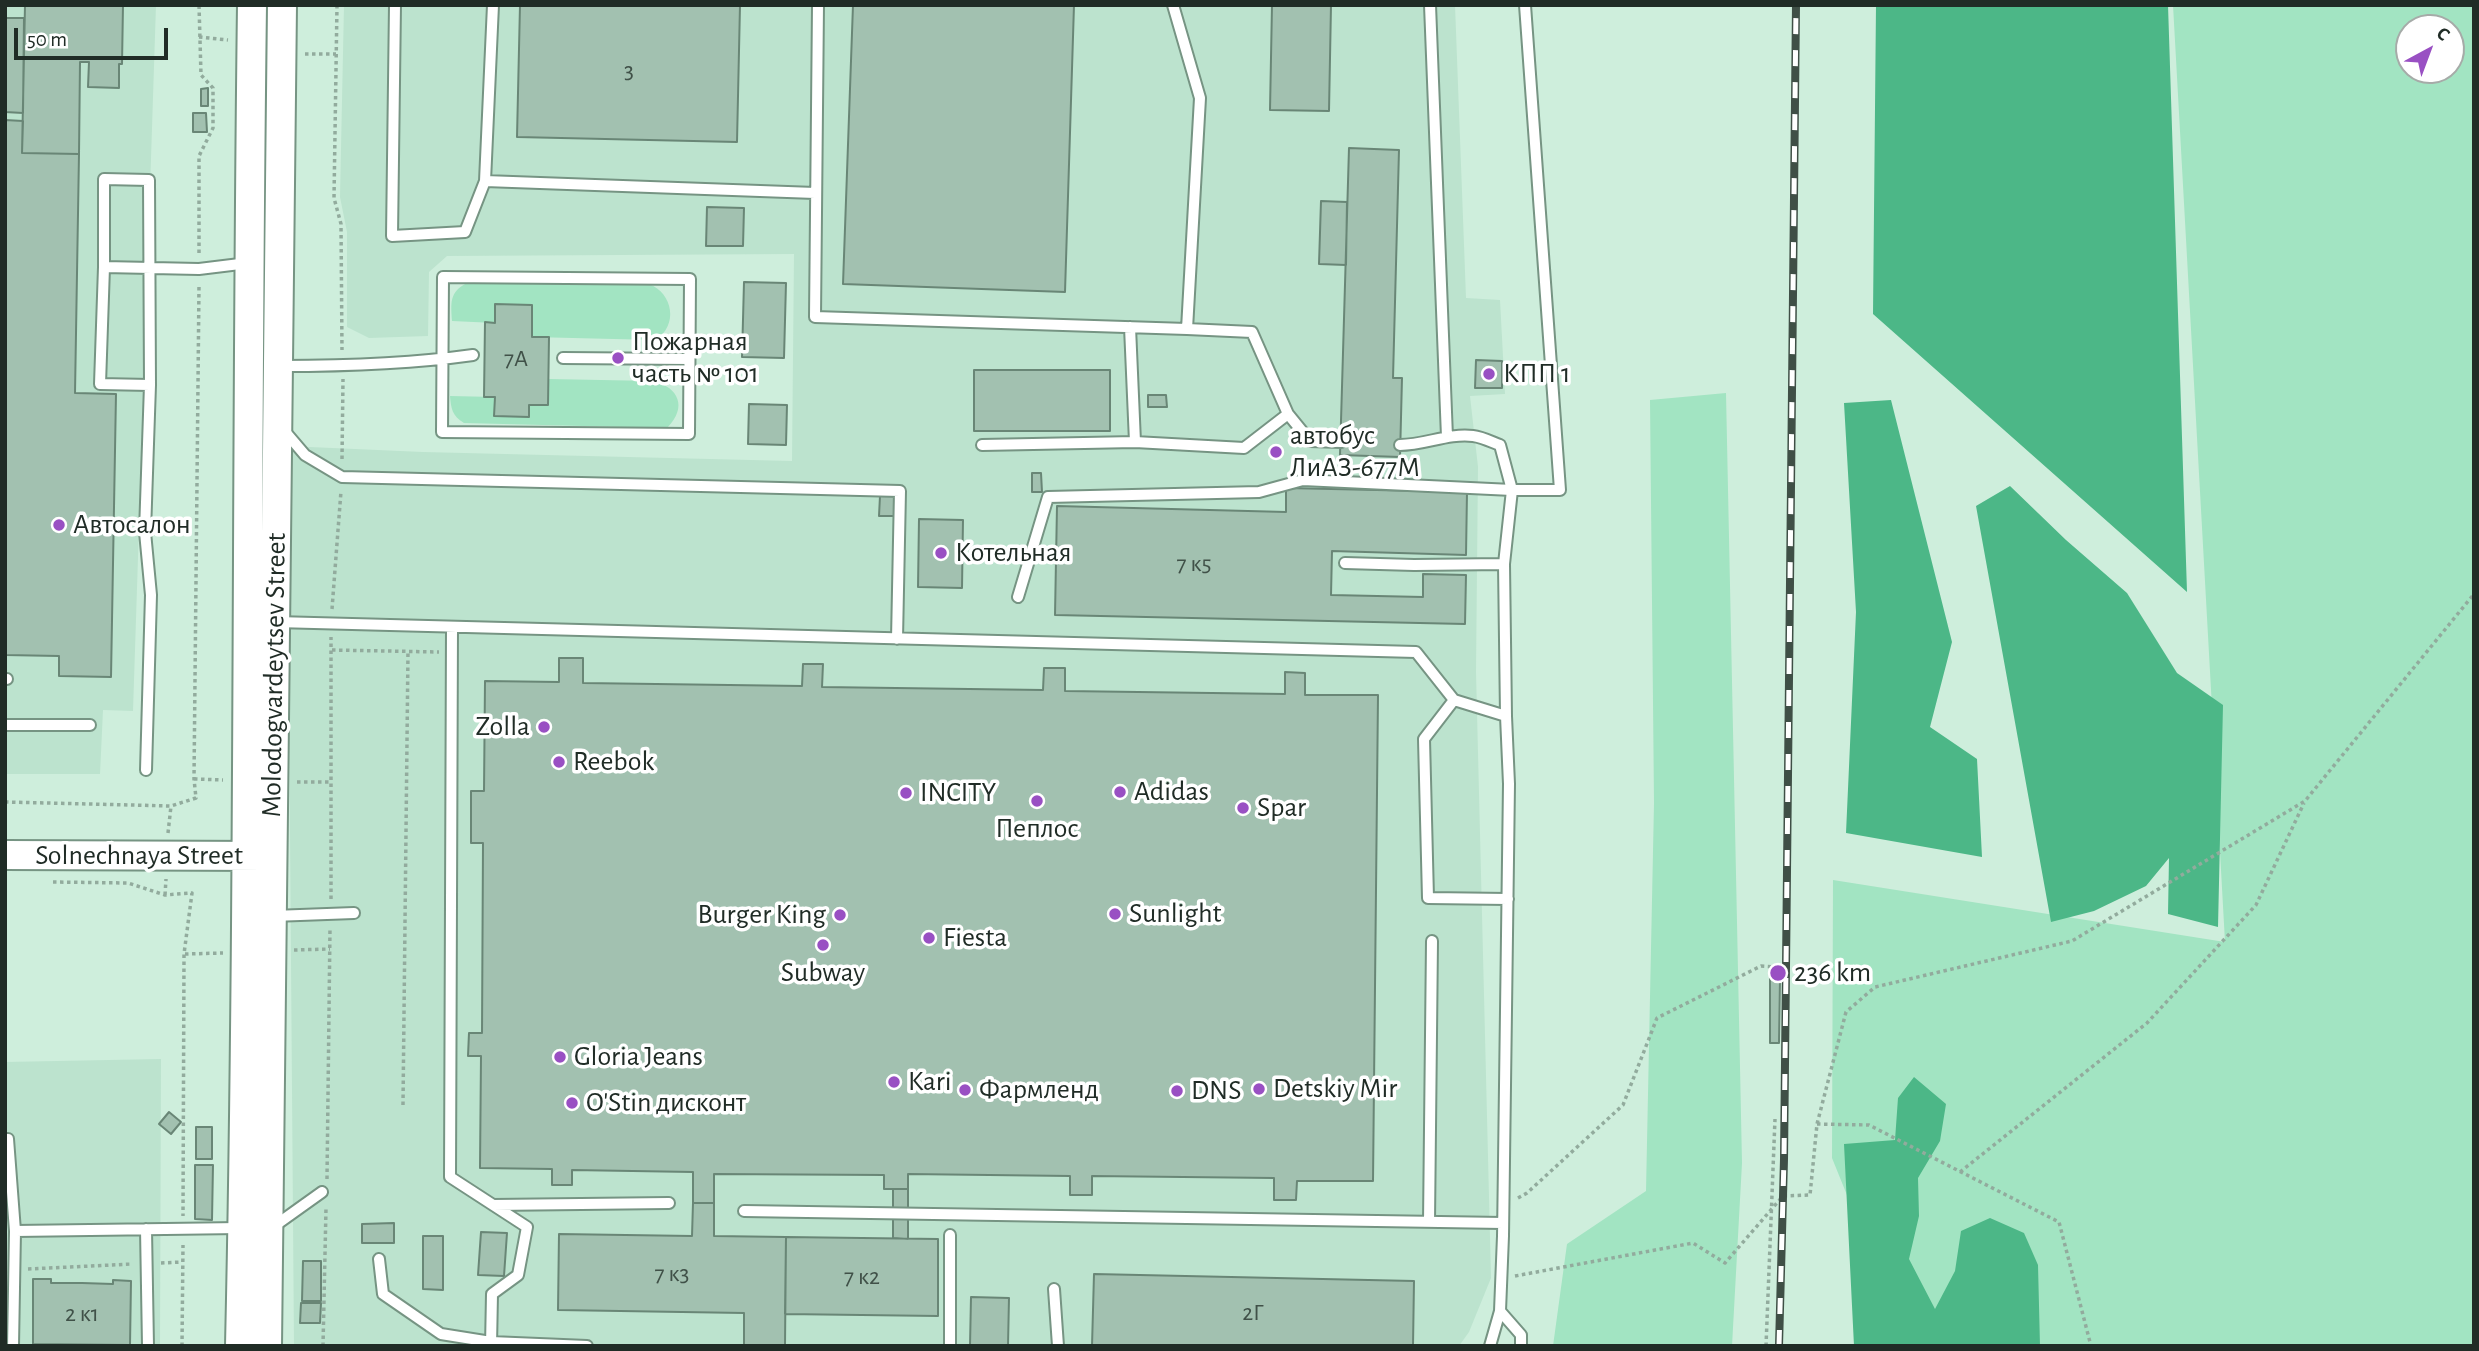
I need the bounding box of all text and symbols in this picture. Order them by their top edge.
scale bar [18,14,172,58]
north arrow [2395,14,2465,84]
text: С [2433,24,2453,45]
text: 50 m [27,29,67,50]
house number: 3 [624,57,634,85]
place label: Пожарная часть № 101 [632,325,759,391]
house number: 7А [504,345,528,373]
marker: Пожарная часть № 101 [610,350,626,366]
place label: КПП 1 [1503,357,1571,391]
marker: КПП 1 [1481,366,1497,382]
place label: автобус ЛиАЗ-677М [1290,419,1420,485]
marker: автобус ЛиАЗ-677М [1268,444,1284,460]
place label: Автосалон [73,508,191,542]
marker: Автосалон [51,517,67,533]
street label: Molodogvardeytsev Street [255,532,293,818]
place label: Котельная [955,536,1072,570]
marker: Котельная [933,545,949,561]
house number: 7 к5 [1176,550,1212,578]
place label: Zolla [475,710,530,744]
marker: Zolla [536,719,552,735]
place label: Reebok [573,745,654,779]
marker: Reebok [551,754,567,770]
place label: Adidas [1134,775,1209,809]
place label: INCITY [920,776,996,810]
marker: Adidas [1112,784,1128,800]
marker: INCITY [898,785,914,801]
place label: Spar [1257,791,1306,825]
marker: Пеплос [1029,793,1045,809]
marker: Spar [1235,800,1251,816]
place label: Пеплос [995,812,1079,846]
street label: Solnechnaya Street [35,839,243,873]
place label: Sunlight [1129,897,1221,931]
place label: Burger King [698,898,826,932]
marker: Sunlight [1107,906,1123,922]
marker: Burger King [832,907,848,923]
place label: Fiesta [943,921,1007,955]
marker: Fiesta [921,930,937,946]
marker: Subway [815,937,831,953]
place label: Subway [781,956,865,990]
place label: 236 km [1794,956,1871,990]
marker: 236 km [1768,963,1788,983]
place label: Gloria Jeans [574,1040,703,1074]
marker: Gloria Jeans [552,1049,568,1065]
place label: Kari [908,1065,952,1099]
place label: Detskiy Mir [1273,1072,1397,1106]
place label: Фармленд [979,1073,1099,1107]
marker: Kari [886,1074,902,1090]
place label: DNS [1191,1074,1241,1108]
marker: Detskiy Mir [1251,1081,1267,1097]
marker: Фармленд [957,1082,973,1098]
marker: DNS [1169,1083,1185,1099]
place label: O'Stin дисконт [586,1086,746,1120]
marker: O'Stin дисконт [564,1095,580,1111]
house number: 7 к3 [655,1260,689,1288]
house number: 7 к2 [844,1263,880,1291]
house number: 2Г [1242,1299,1264,1327]
house number: 2 к1 [65,1300,99,1328]

